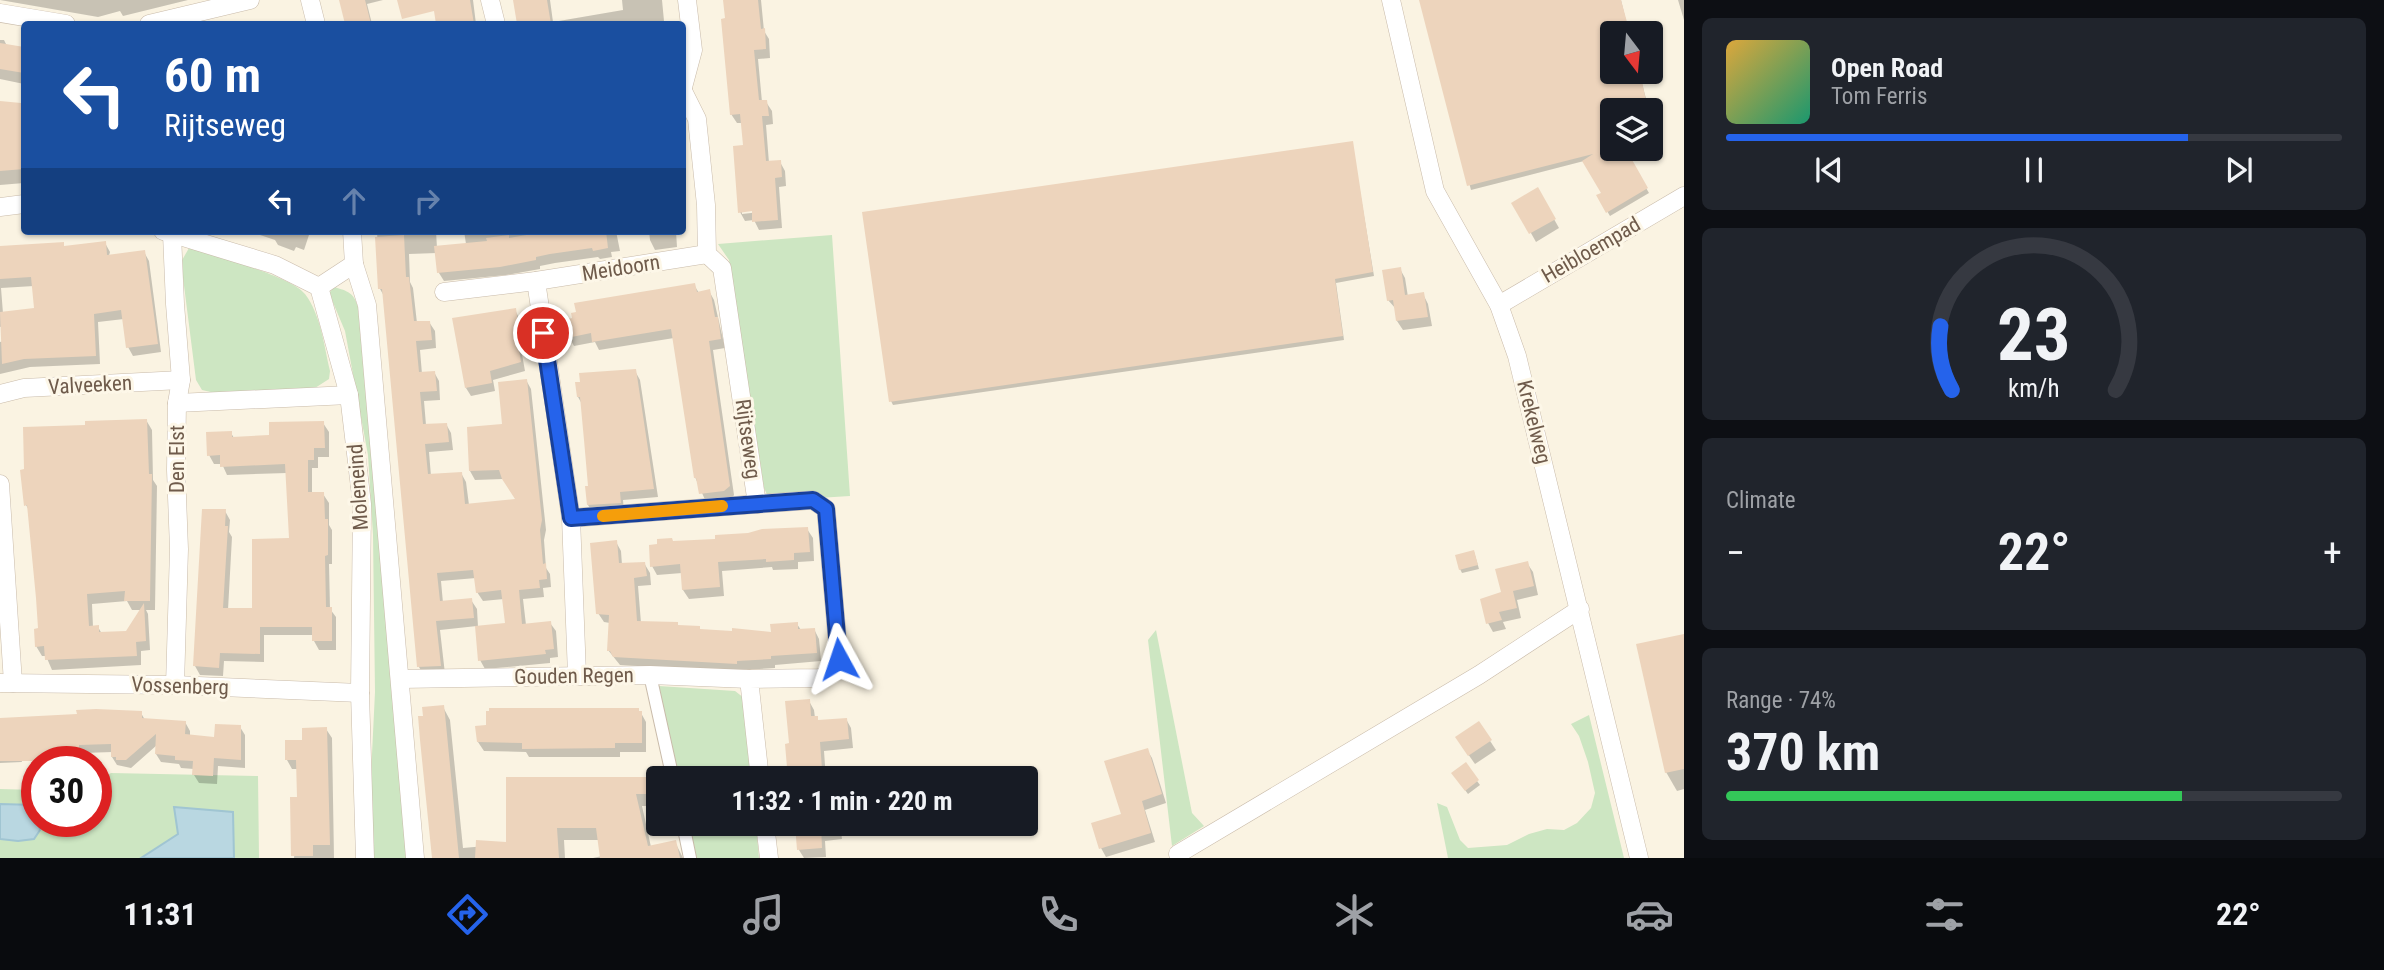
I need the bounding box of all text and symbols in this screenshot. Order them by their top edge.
north arrow [1600,21,1662,84]
map controls [1600,21,1663,161]
text: 60 m [164,47,261,104]
icon: left [49,49,140,140]
text: Open Road [1831,53,1943,83]
text: Tom Ferris [1831,83,1927,110]
button: layers [1600,98,1663,161]
text: Rijtseweg [164,106,286,144]
icon: previous [1810,151,1848,189]
icon: pause [2015,151,2053,189]
icon: next [2220,151,2258,189]
icon: left [262,182,300,220]
icon: ahead [335,182,373,220]
icon: right [408,182,446,220]
street label: Heibloempad [1537,212,1645,288]
street label: Meidoorn [580,250,662,286]
text: 23 [1997,292,2071,378]
pin [513,303,573,363]
icon: arrive [524,314,562,352]
street label: Valveeken [47,371,133,399]
text: km/h [2008,374,2060,403]
street label: Krekelweg [1512,378,1556,466]
street label: Rijtseweg [731,398,765,480]
street label: Den Elst [165,425,189,493]
street label: Moleneind [343,443,373,531]
text: Climate [1726,487,1796,514]
text: 22° [1998,522,2070,583]
text: − [1726,531,1745,575]
text: + [2323,531,2342,575]
position arrow [802,622,876,696]
street label: Gouden Regen [514,663,634,689]
street label: Vossenberg [131,672,229,700]
text: Range · 74% [1726,687,1836,714]
text: 370 km [1726,722,1880,783]
speed limit sign: 30 [21,746,112,837]
text: 11:32 · 1 min · 220 m [732,786,952,816]
icon: directions [443,890,492,939]
icon: music [739,890,788,939]
icon: phone [1034,890,1083,939]
icon: climate [1330,890,1379,939]
icon: car [1625,890,1674,939]
icon: filters [1920,890,1969,939]
text: 11:31 [123,895,197,933]
text: 22° [2216,895,2261,933]

